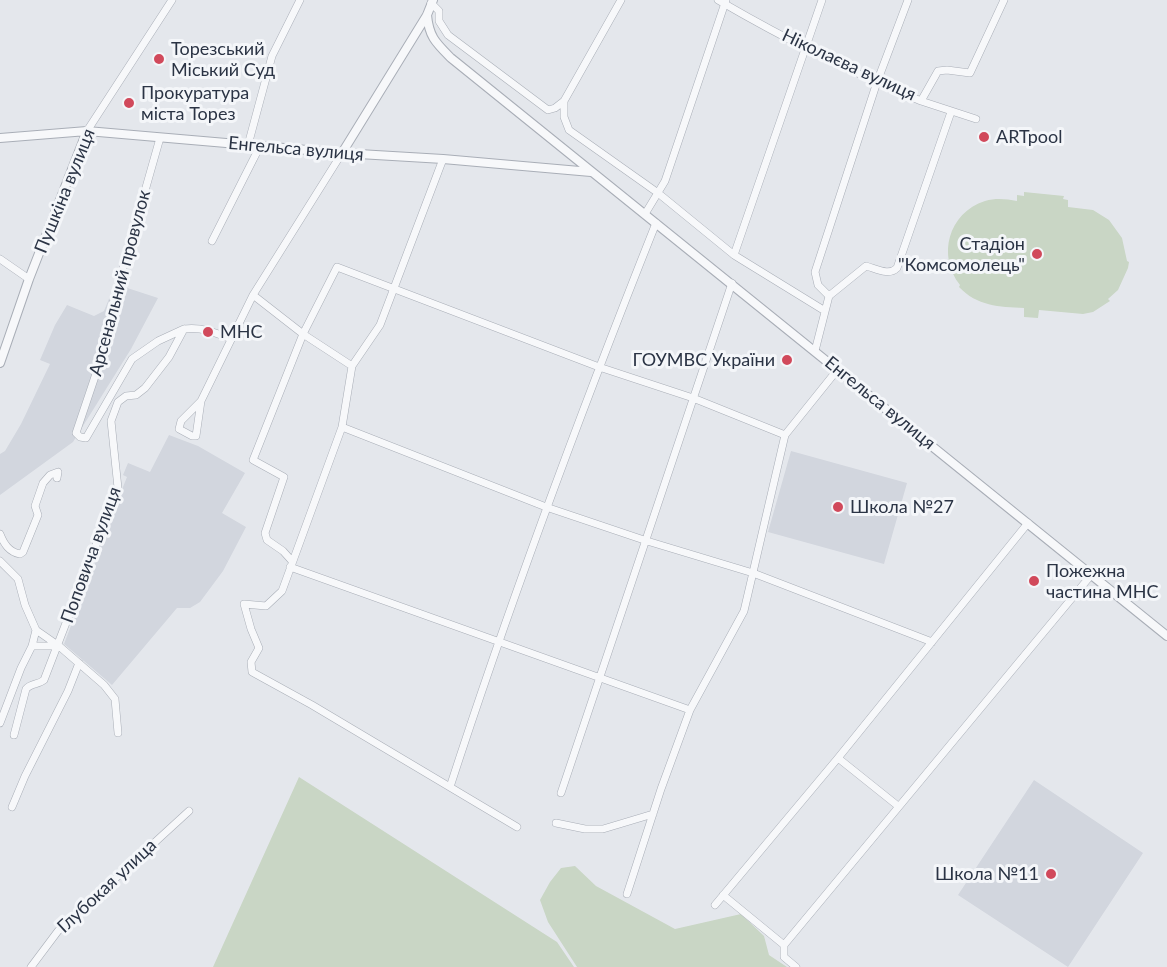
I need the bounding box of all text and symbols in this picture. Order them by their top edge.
street label: Ніколаєва вулиця [779,25,919,105]
place label: Торезський Міський Суд [171,38,275,80]
marker: Торезський Міський Суд [152,52,166,66]
place label: Прокуратура міста Торез [141,82,249,124]
marker: Прокуратура міста Торез [122,96,136,110]
street label: Пушкіна вулиця [30,126,100,256]
place label: ARTpool [996,126,1062,148]
marker: ARTpool [977,130,991,144]
street label: Енгельса вулиця [227,132,365,166]
street label: Арсенальний провулок [85,188,155,378]
place label: Стадіон "Комсомолець" [898,233,1025,276]
marker: Стадіон "Комсомолець" [1030,247,1044,261]
place label: МНС [220,321,262,343]
marker: МНС [201,325,215,339]
place label: ГОУМВС України [633,349,775,371]
street label: Енгельса вулиця [820,352,940,454]
marker: ГОУМВС України [780,353,794,367]
street label: Поповича вулиця [56,484,126,626]
place label: Школа №27 [850,496,954,518]
marker: Школа №27 [831,500,845,514]
place label: Пожежна частина МНС [1046,560,1158,602]
marker: Пожежна частина МНС [1027,574,1041,588]
street label: Глубокая улица [53,835,161,937]
place label: Школа №11 [935,863,1039,885]
marker: Школа №11 [1044,867,1058,881]

